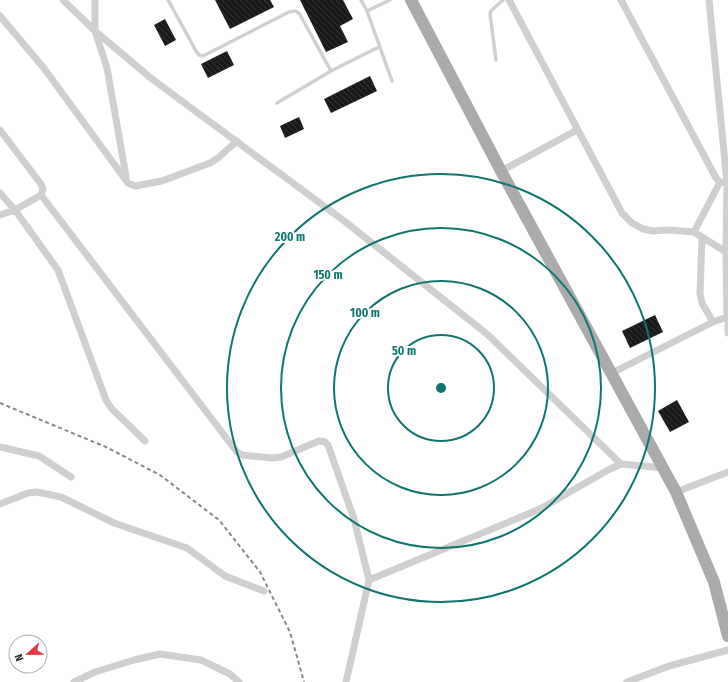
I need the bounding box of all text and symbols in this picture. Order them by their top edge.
text: 200 m [274,230,305,244]
text: 150 m [313,268,343,282]
text: 100 m [350,306,380,320]
text: 50 m [392,344,416,358]
centre of rings [434,381,448,395]
north arrow [8,634,48,674]
text: N [12,652,26,663]

